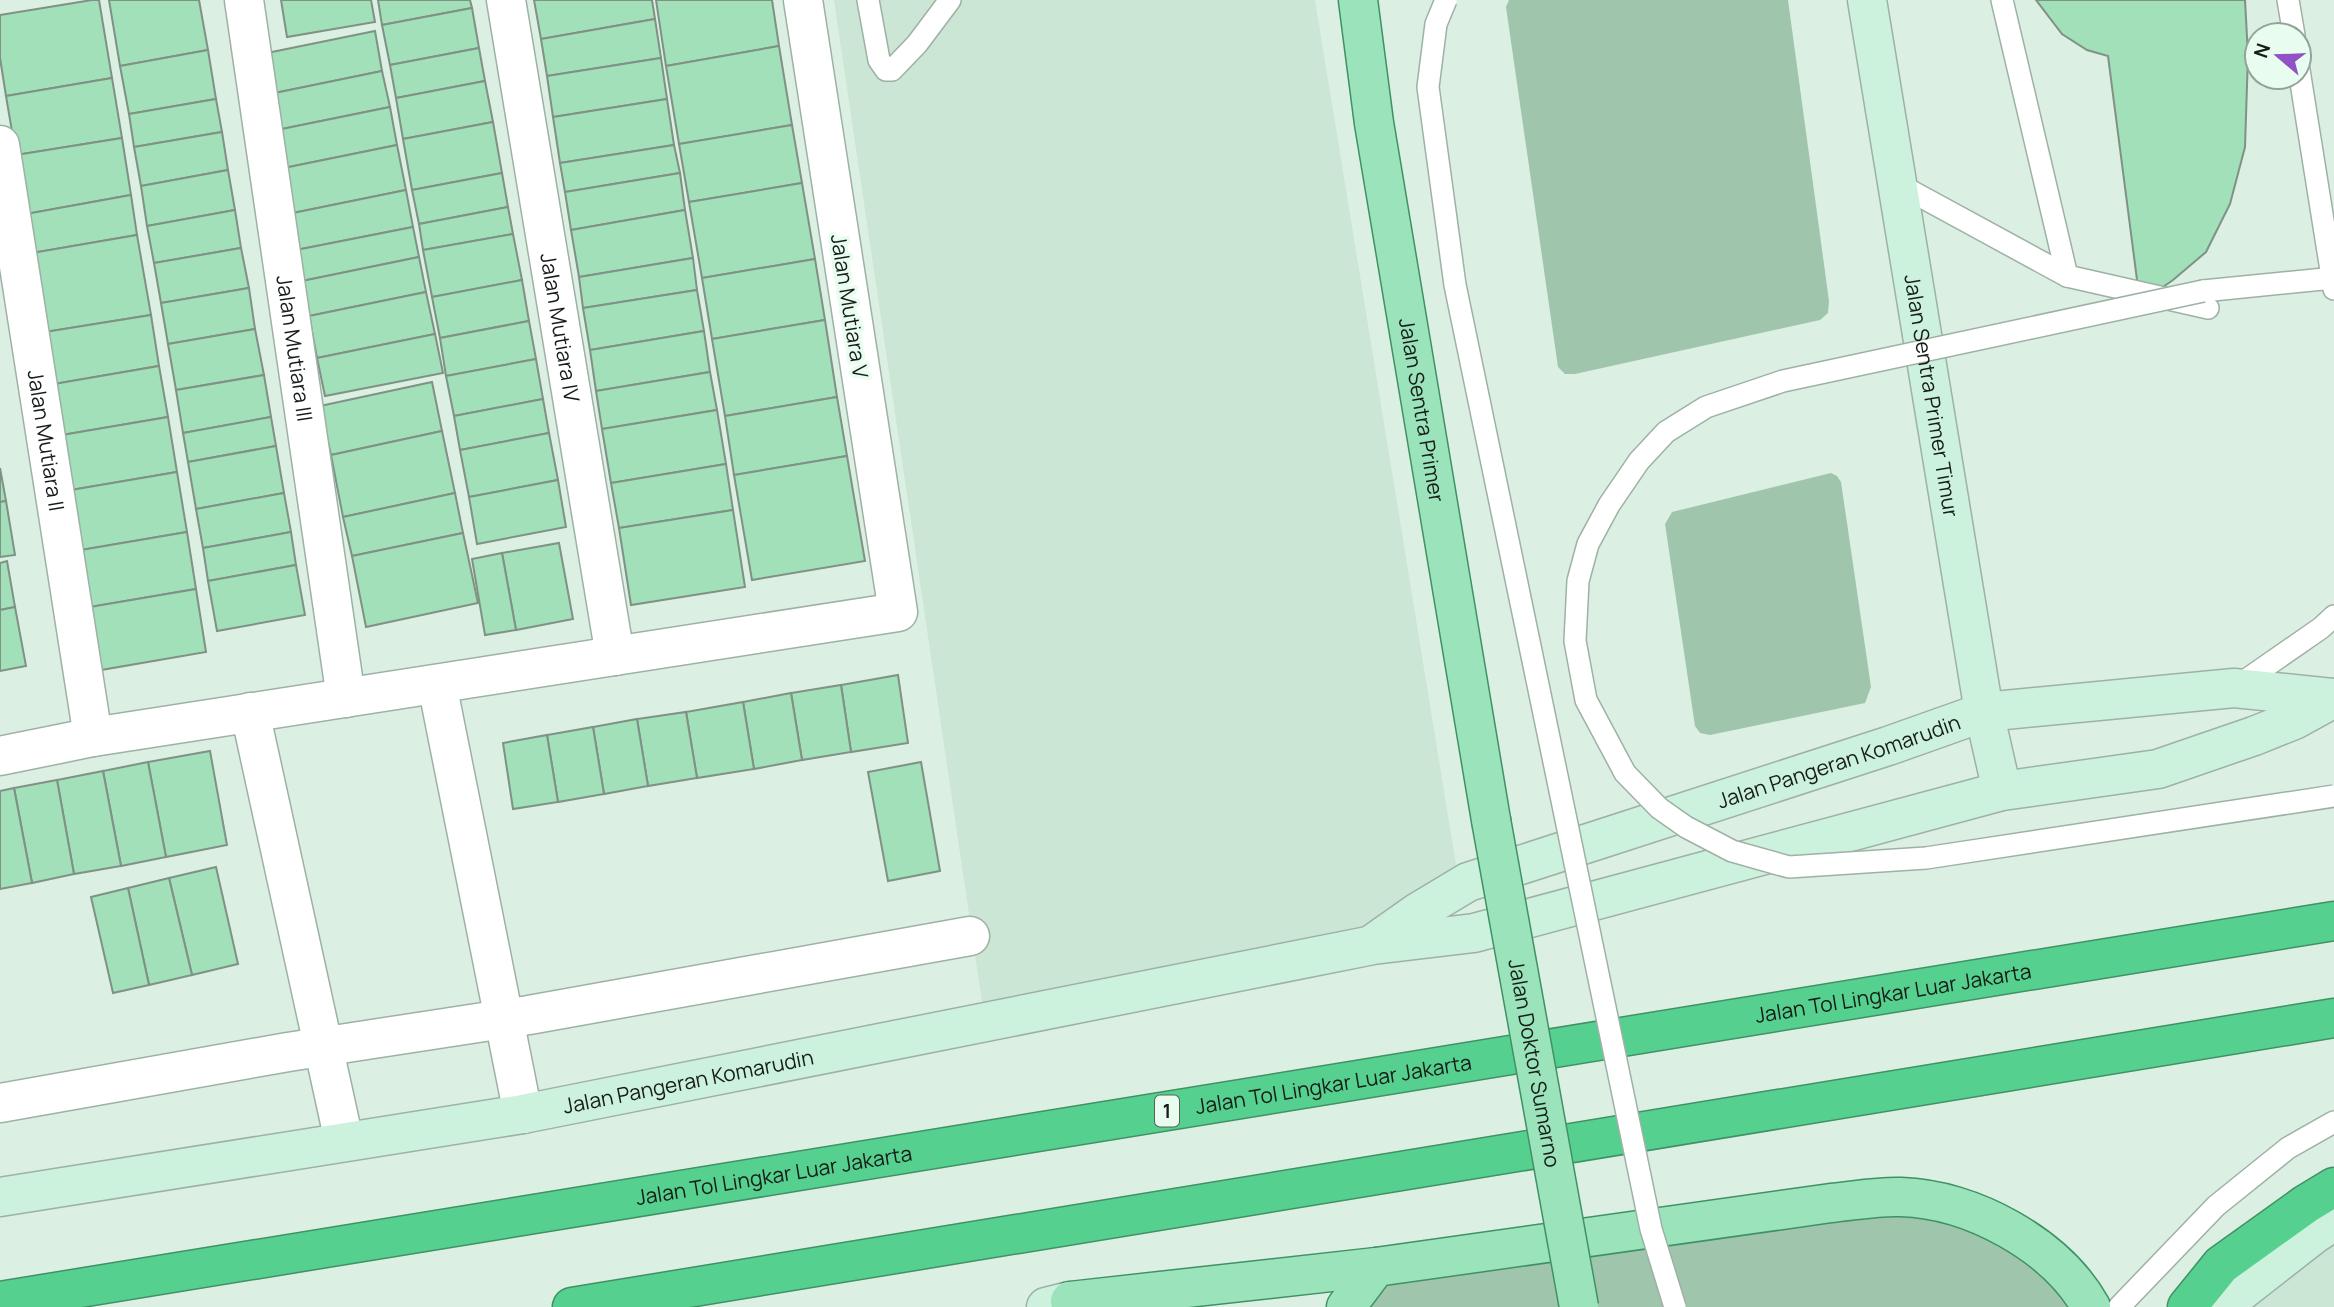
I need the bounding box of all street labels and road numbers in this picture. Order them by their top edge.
street label: Jalan Mutiara V [825,232,875,380]
street label: Jalan Mutiara IV [534,251,587,404]
street label: Jalan Sentra Primer Timur [1898,272,1966,520]
street label: Jalan Mutiara III [270,273,319,423]
street label: Jalan Sentra Primer [1393,316,1451,505]
street label: Jalan Mutiara II [22,368,71,513]
street label: Jalan Pangeran Komarudin [1713,708,1964,814]
street label: Jalan Doktor Sumarno [1502,957,1567,1169]
street label: Jalan Tol Lingkar Luar Jakarta [1753,957,2033,1029]
street label: Jalan Pangeran Komarudin [561,1043,816,1120]
street label: Jalan Tol Lingkar Luar Jakarta [1193,1048,1474,1120]
road number: 1 [1155,1096,1179,1126]
street label: Jalan Tol Lingkar Luar Jakarta [634,1139,914,1211]

